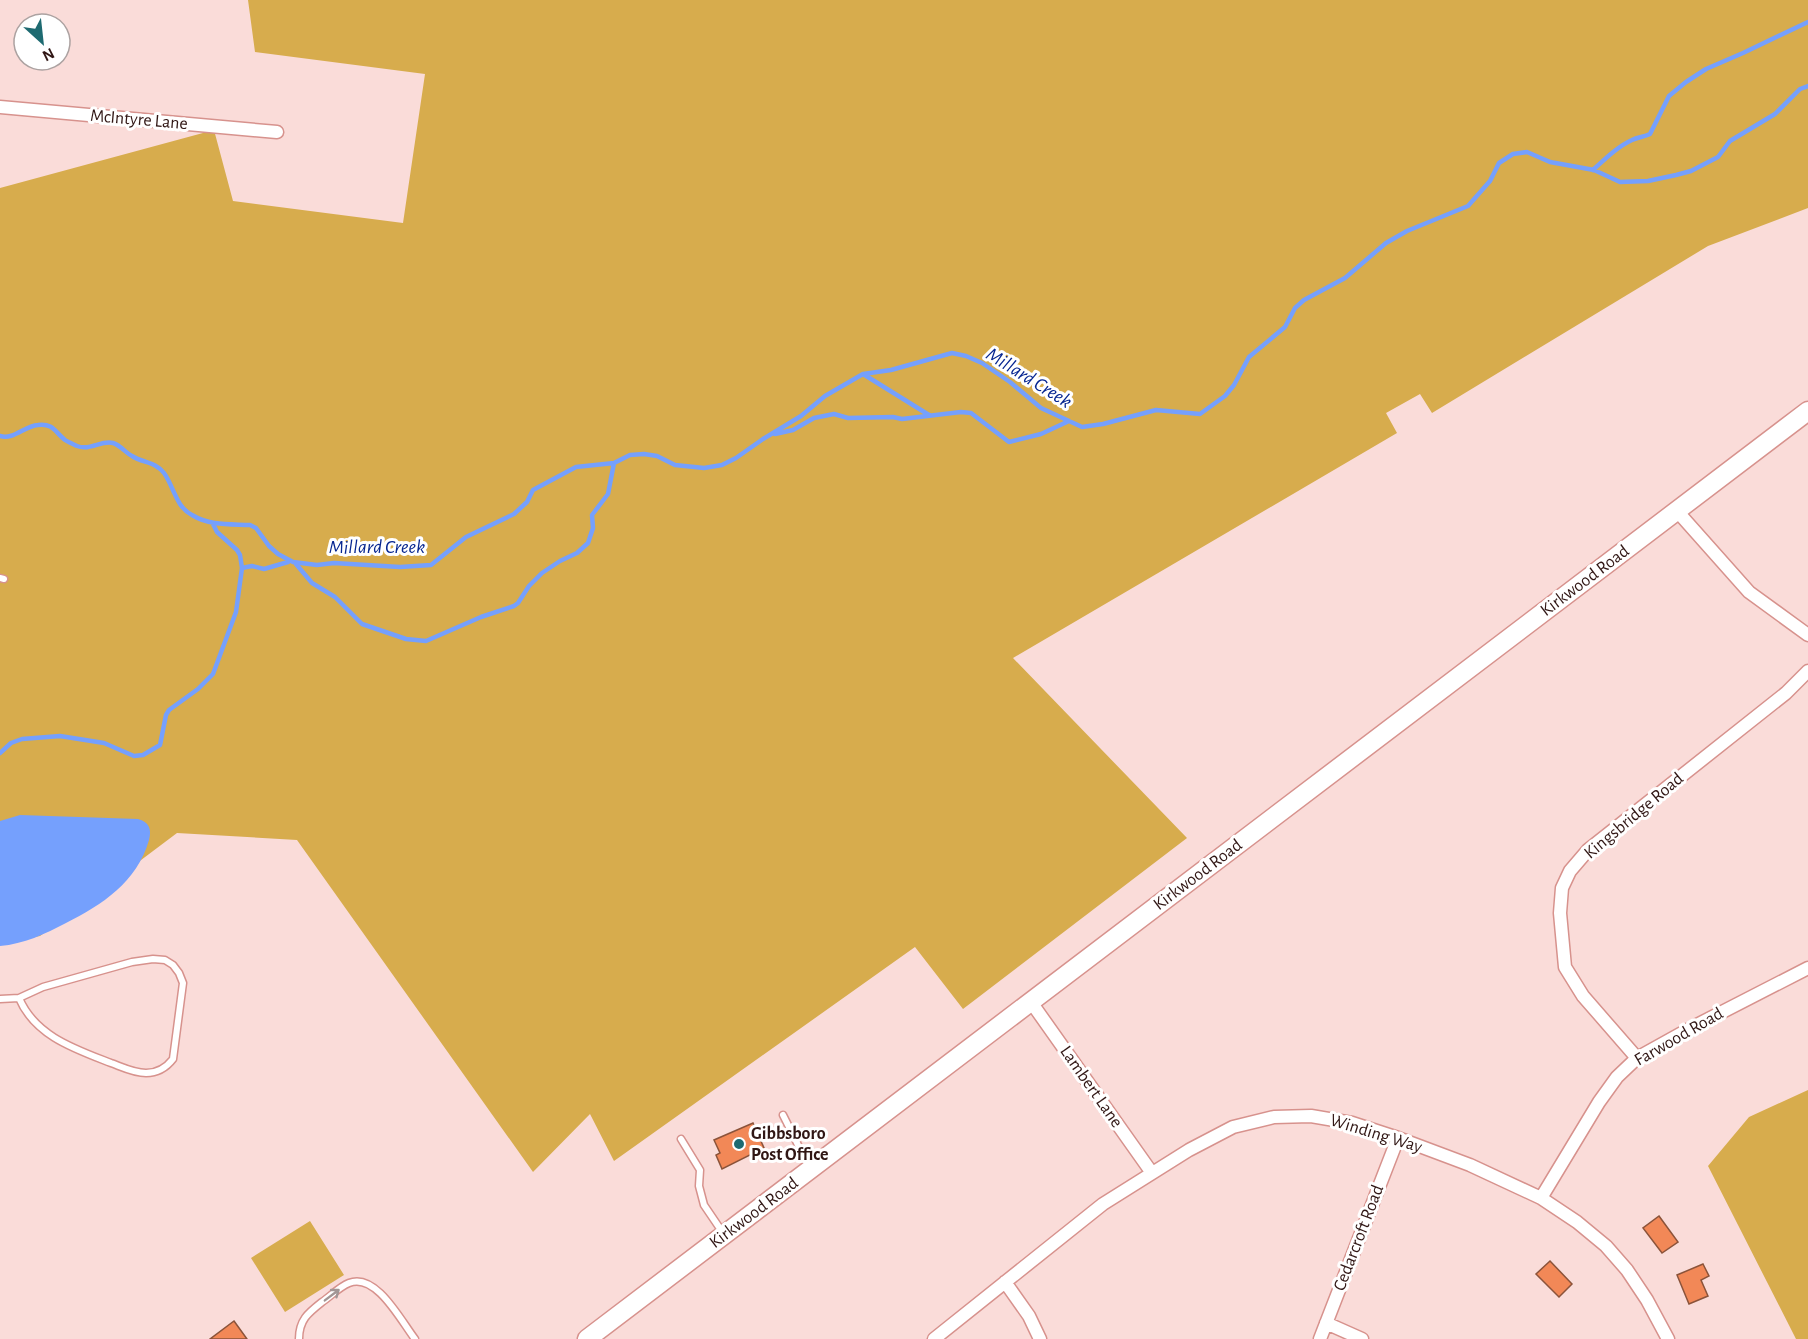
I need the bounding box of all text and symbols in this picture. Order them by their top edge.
north arrow [12,12,72,72]
text: N [40,45,57,64]
street label: McIntyre Lane [89,107,189,133]
water label: Millard Creek [983,344,1075,412]
water label: Millard Creek [329,537,425,557]
street label: Kirkwood Road [1537,542,1633,620]
street label: Kingsbridge Road [1581,769,1687,863]
street label: Kirkwood Road [1150,836,1246,914]
street label: Farwood Road [1632,1004,1726,1070]
street label: Lambert Lane [1056,1043,1126,1131]
street label: Winding Way [1328,1111,1424,1157]
place label: Gibbsboro Post Office [751,1125,829,1164]
marker: Gibbsboro Post Office [732,1137,746,1151]
street label: Kirkwood Road [706,1174,802,1252]
street label: Cedarcroft Road [1331,1183,1387,1293]
one-way arrow [323,1289,339,1301]

